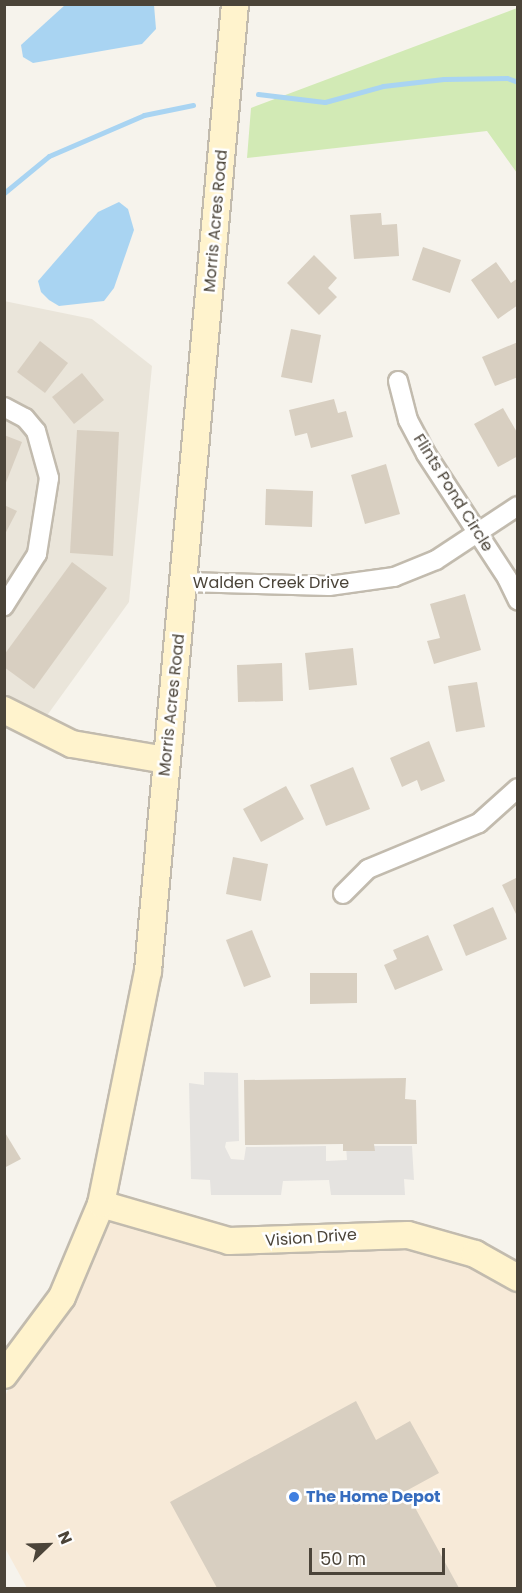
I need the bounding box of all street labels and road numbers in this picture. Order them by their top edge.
street label: Morris Acres Road [200,149,232,293]
street label: Flints Pond Circle [409,431,497,555]
street label: Walden Creek Drive [193,573,349,593]
street label: Morris Acres Road [155,633,189,777]
street label: Vision Drive [264,1225,358,1251]

